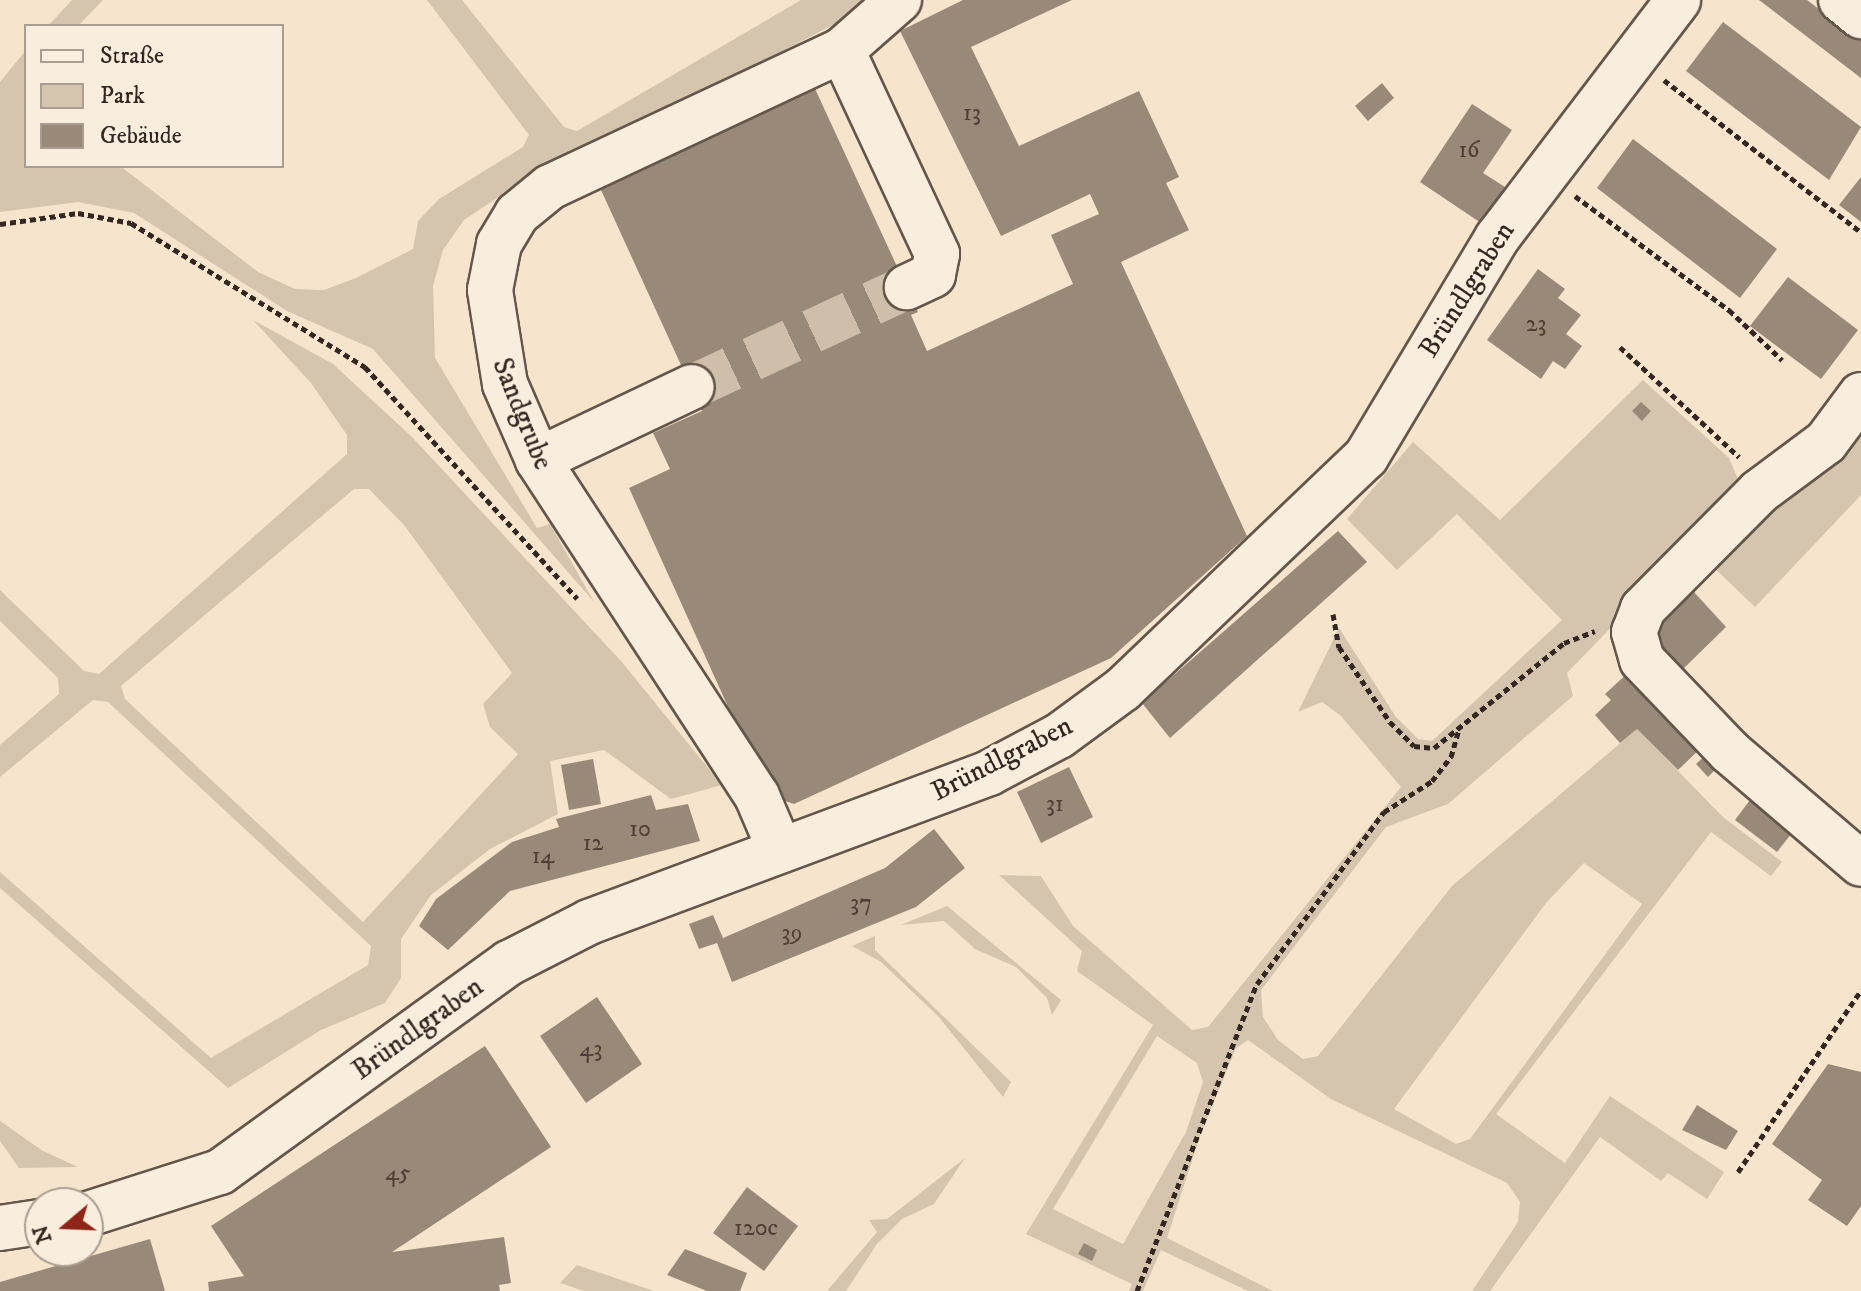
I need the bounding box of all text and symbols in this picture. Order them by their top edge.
legend [24,24,284,168]
text: Straße [100,41,164,71]
text: Park [100,81,145,111]
house number: 13 [963,100,981,128]
text: Gebäude [100,121,182,151]
house number: 16 [1458,137,1480,165]
street label: Bründlgraben [1412,216,1522,364]
house number: 23 [1526,311,1546,339]
street label: Sandgrube [484,353,560,475]
street label: Bründlgraben [926,709,1078,809]
house number: 31 [1046,791,1064,819]
house number: 10 [629,816,651,844]
house number: 12 [583,830,603,858]
house number: 14 [532,843,554,871]
house number: 37 [850,890,872,918]
house number: 39 [782,920,802,948]
street label: Bründlgraben [346,970,490,1088]
house number: 43 [580,1036,602,1064]
house number: 45 [385,1160,411,1188]
north arrow [24,1187,104,1267]
house number: 120c [734,1215,778,1243]
text: N [27,1221,58,1247]

